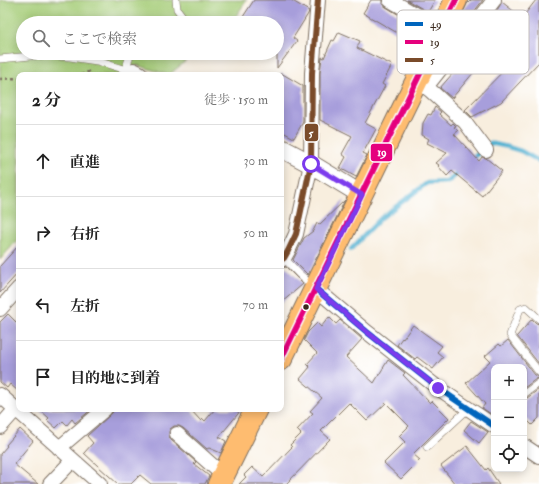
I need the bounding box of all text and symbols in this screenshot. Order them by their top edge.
legend [397,10,529,74]
search box [16,16,284,60]
text: 49 [430,18,442,31]
icon: search [30,27,52,49]
text: ここで検索 [62,30,137,49]
text: 19 [430,36,440,49]
text: 5 [430,54,435,67]
text: 2 分 [32,90,61,111]
text: 徒歩 · 150 m [204,92,268,108]
line badge: 5 [304,123,319,142]
text: 5 [309,127,314,140]
line badge: 19 [370,143,393,162]
text: 19 [377,146,387,159]
icon: ahead [32,150,54,172]
text: 直進 [70,153,100,172]
text: 30 m [244,153,268,169]
route start [302,155,320,173]
icon: right [32,222,54,244]
text: 右折 [70,225,100,244]
text: 50 m [243,225,268,241]
icon: left [32,294,54,316]
text: 左折 [70,297,100,316]
text: 70 m [243,297,268,313]
unlabelled marker [301,302,311,312]
map controls [491,364,527,472]
button: + [491,364,527,400]
icon: arrive [32,366,54,388]
text: 目的地に到着 [70,369,160,388]
route end [429,379,447,397]
button: − [491,400,527,436]
button: locate [491,436,527,472]

